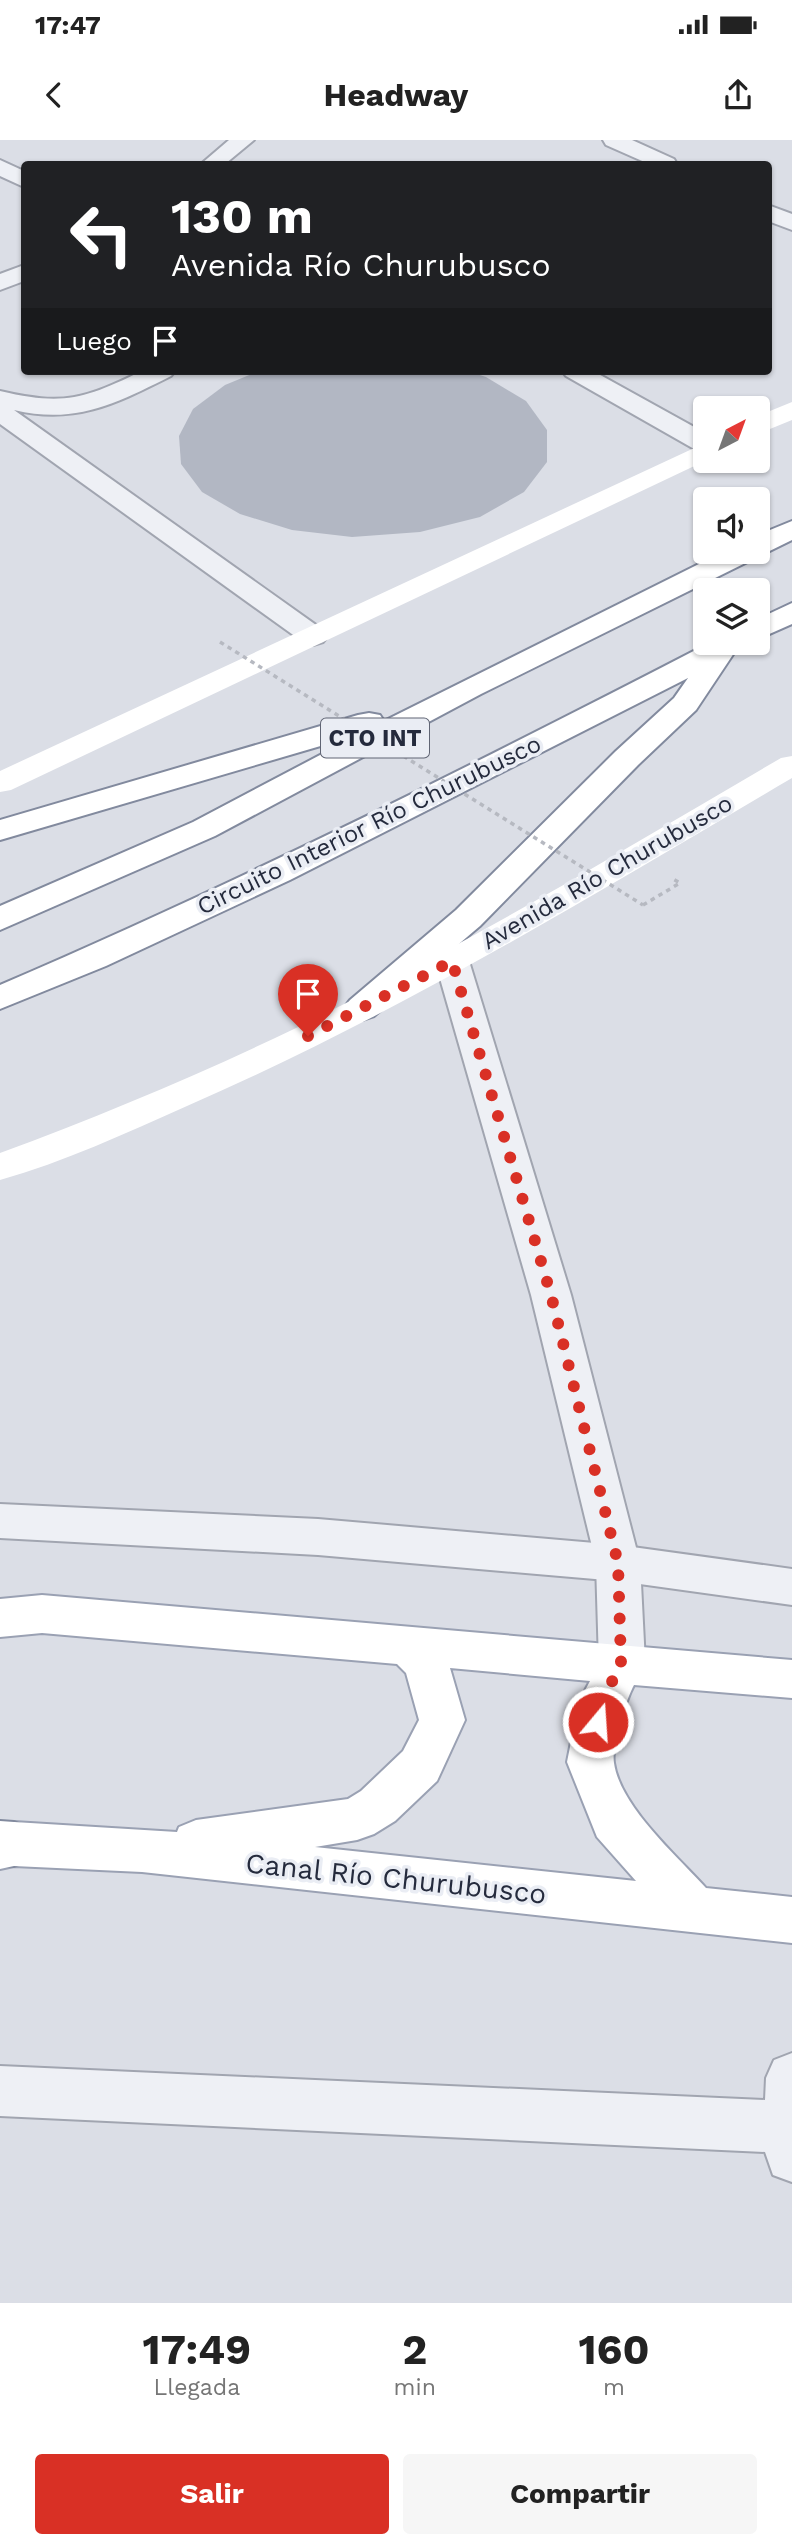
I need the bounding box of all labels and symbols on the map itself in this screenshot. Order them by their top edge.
north arrow [693,396,770,472]
road number: CTO INT [321,718,429,758]
street label: Circuito Interior Río Churubusco [193,729,545,921]
street label: Avenida Río Churubusco [477,789,737,955]
pin [278,964,338,1036]
position arrow [561,1685,635,1759]
street label: Canal Río Churubusco [244,1846,548,1911]

